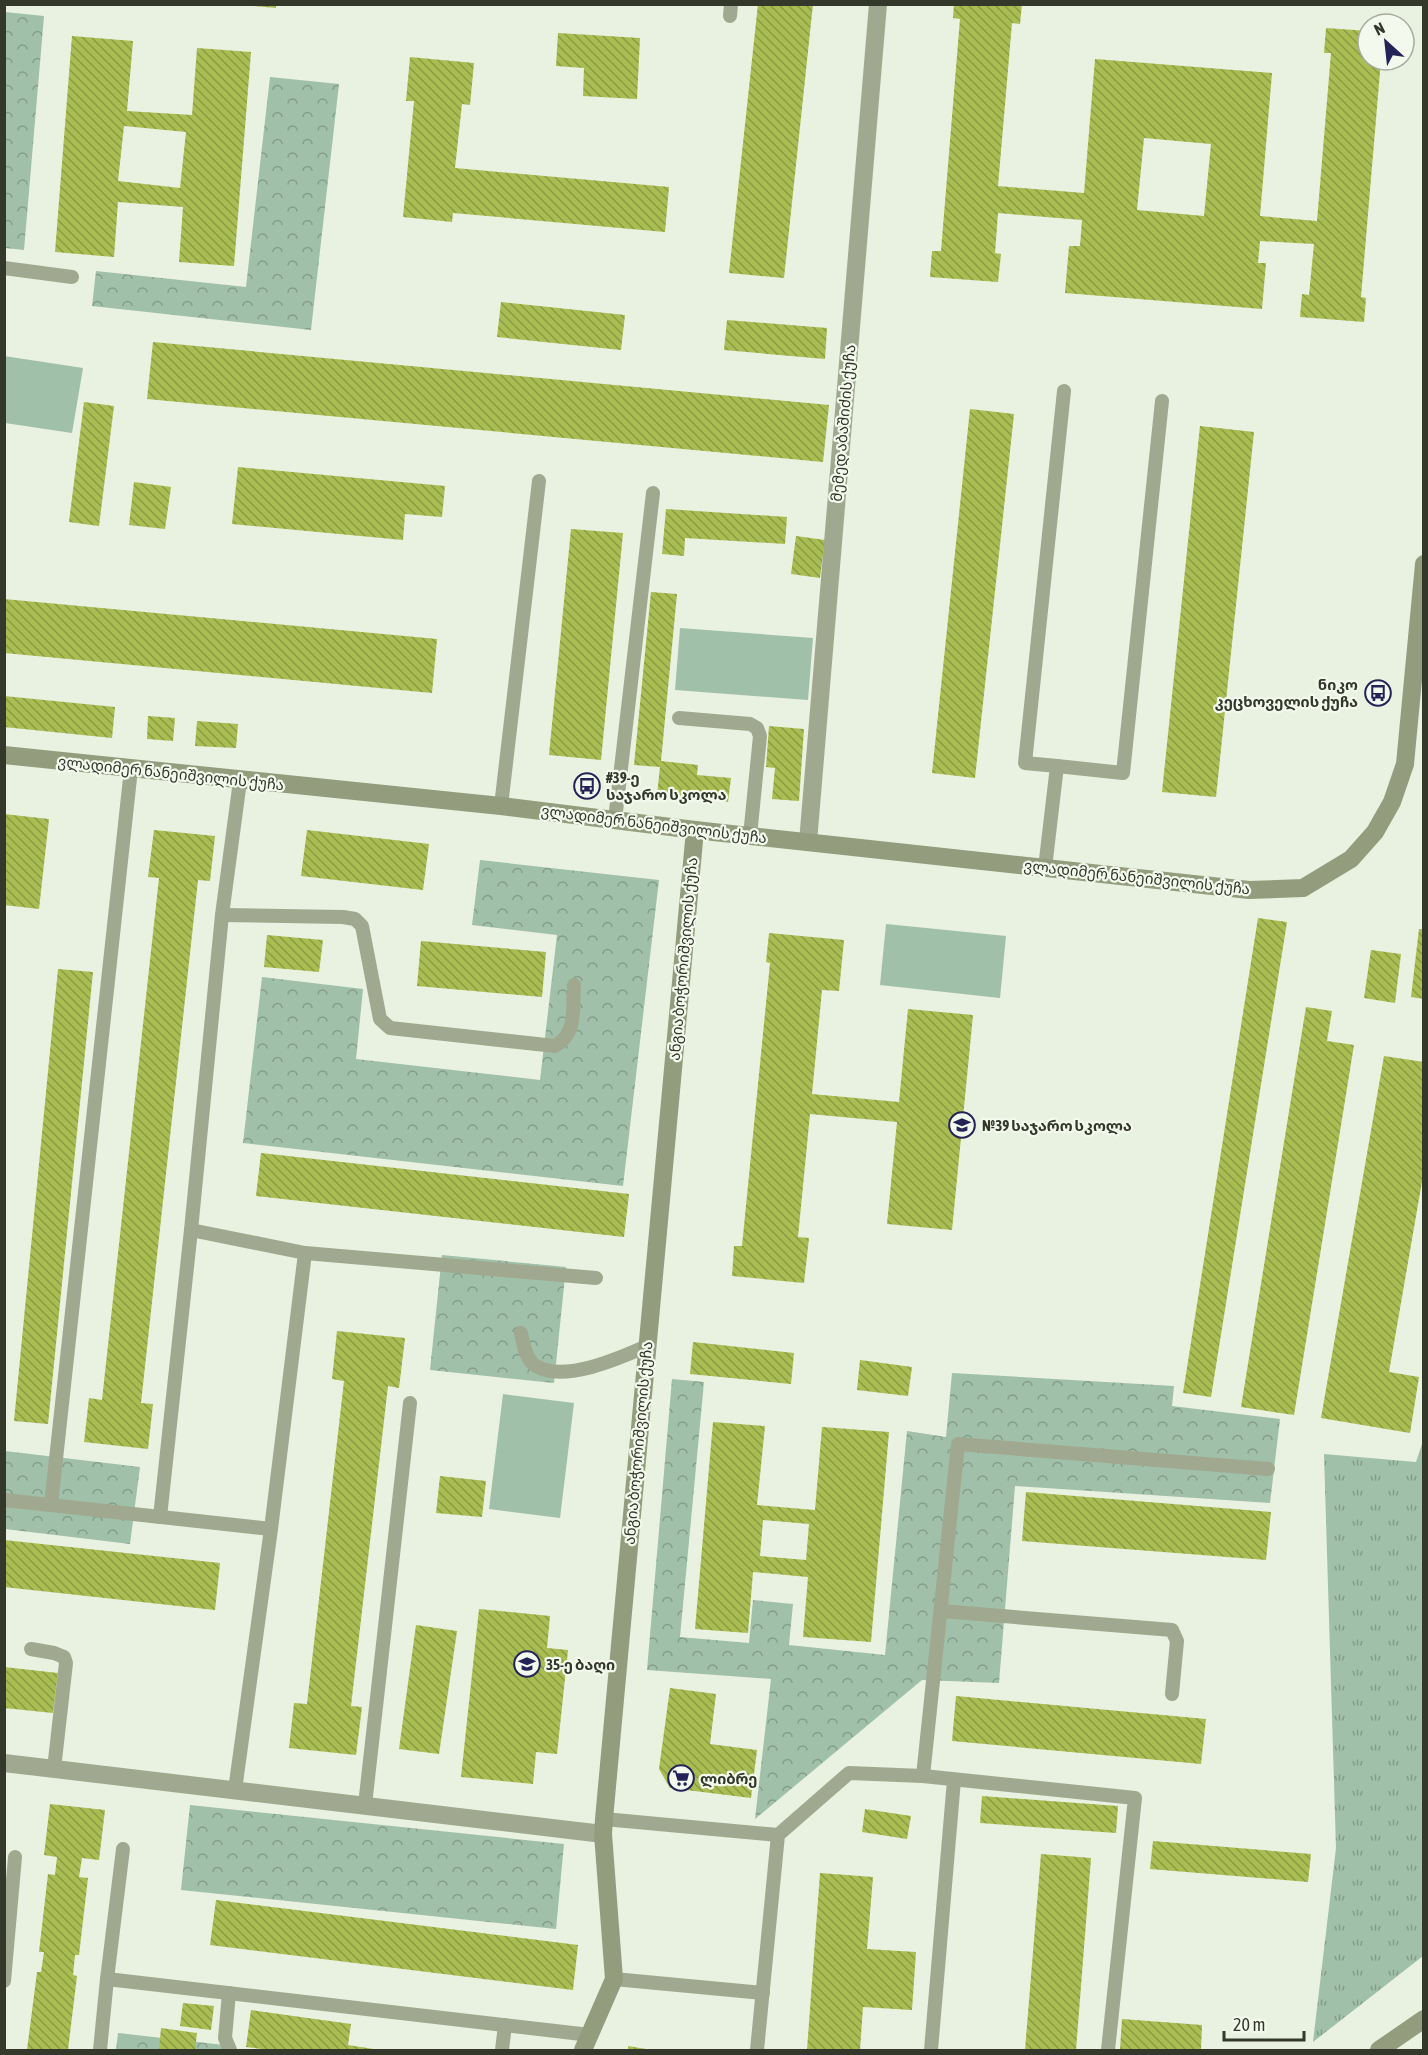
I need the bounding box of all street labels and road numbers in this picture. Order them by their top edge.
street label: მემედ აბაშიძის ქუჩა [828,344,859,502]
street label: ვლადიმერ ნანეიშვილის ქუჩა [57,753,285,794]
street label: ვლადიმერ ნანეიშვილის ქუჩა [540,802,768,847]
street label: ანგია ბოჭორიშვილის ქუჩა [666,857,701,1061]
street label: ვლადიმერ ნანეიშვილის ქუჩა [1023,857,1251,898]
street label: ანგია ბოჭორიშვილის ქუჩა [621,1341,656,1545]

